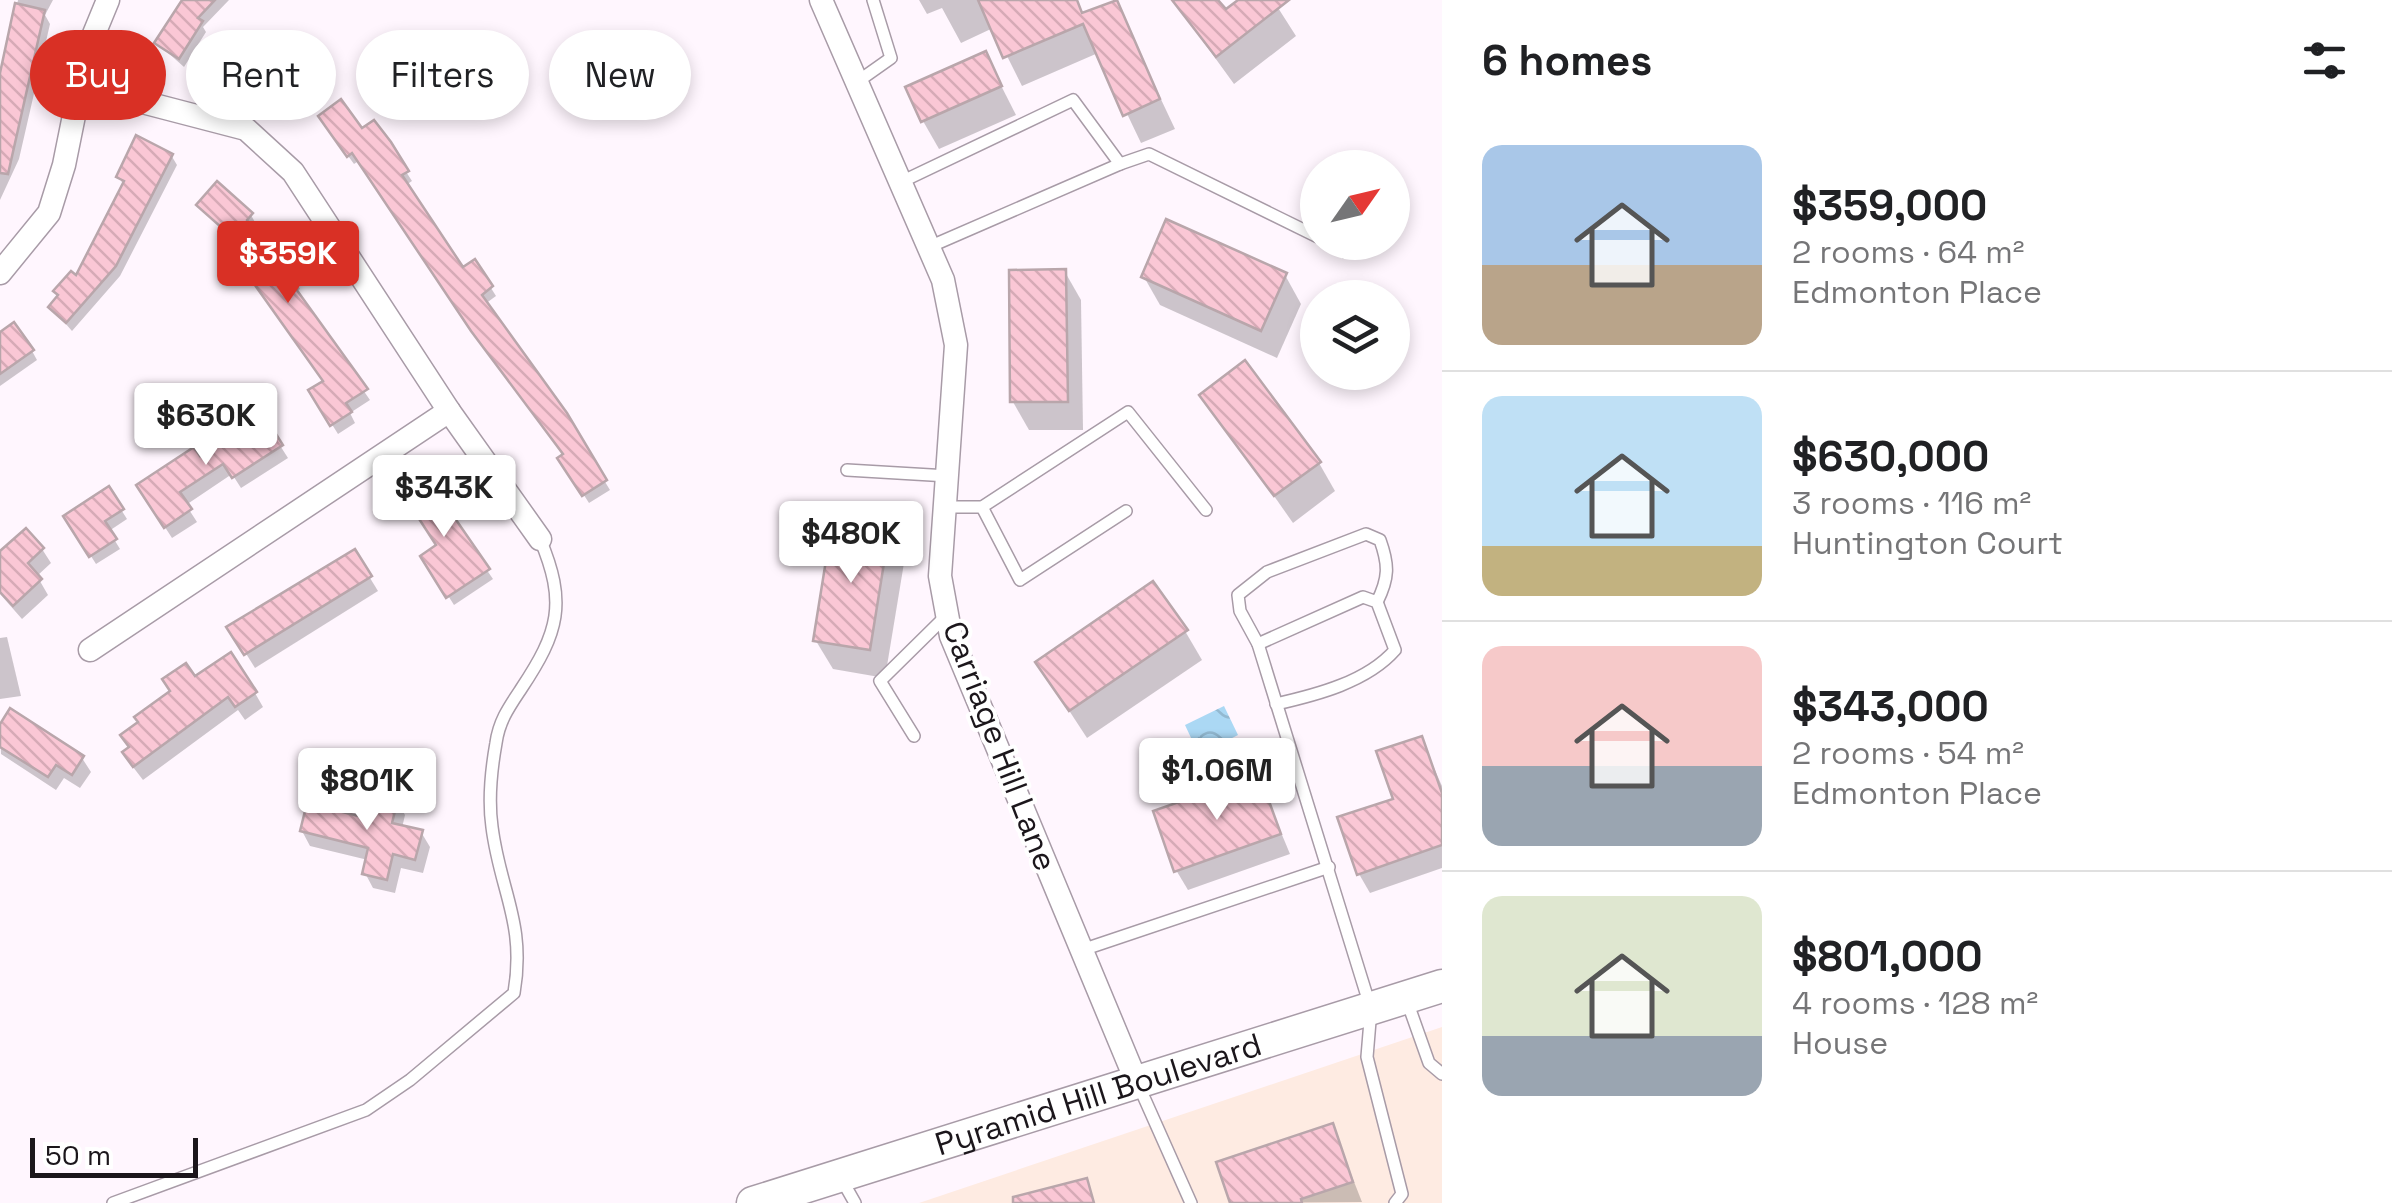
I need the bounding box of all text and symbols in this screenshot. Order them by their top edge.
chip: Buy [30,30,166,120]
chip: Rent [186,30,336,120]
chip: Filters [356,30,529,120]
chip: New [549,30,691,120]
icon: filters [2297,33,2352,88]
text: 6 homes [1482,34,1652,87]
north arrow [1300,150,1410,260]
map controls [1300,150,1410,390]
text: $359,000 [1792,179,1987,232]
icon: home [1562,185,1682,305]
pin: $359K [218,221,358,306]
text: 2 rooms · 64 m² [1792,232,2024,272]
text: $359K [239,233,337,273]
text: Edmonton Place [1792,272,2042,312]
button: layers [1300,280,1410,390]
pin: $630K [136,383,276,468]
text: $630K [156,395,256,435]
text: $630,000 [1792,430,1989,483]
icon: home [1562,436,1682,556]
pin: $343K [374,455,514,540]
text: $343K [395,467,493,507]
text: 3 rooms · 116 m² [1792,483,2031,523]
pin: $480K [781,501,921,586]
text: $480K [801,513,901,553]
text: Huntington Court [1792,523,2063,563]
street label: Carriage Hill Lane [934,616,1066,876]
text: $343,000 [1792,680,1989,733]
icon: home [1562,686,1682,806]
text: 2 rooms · 54 m² [1792,733,2024,773]
pin: $1.06M [1136,738,1298,823]
pin: $801K [297,748,437,833]
text: $1.06M [1161,750,1273,790]
text: $801K [320,760,414,800]
text: Edmonton Place [1792,773,2042,813]
text: $801,000 [1792,930,1982,983]
icon: home [1562,936,1682,1056]
text: 4 rooms · 128 m² [1792,983,2038,1023]
text: House [1792,1023,1888,1063]
street label: Pyramid Hill Boulevard [930,1024,1266,1164]
scale bar [30,1133,198,1178]
text: 50 m [45,1137,111,1173]

